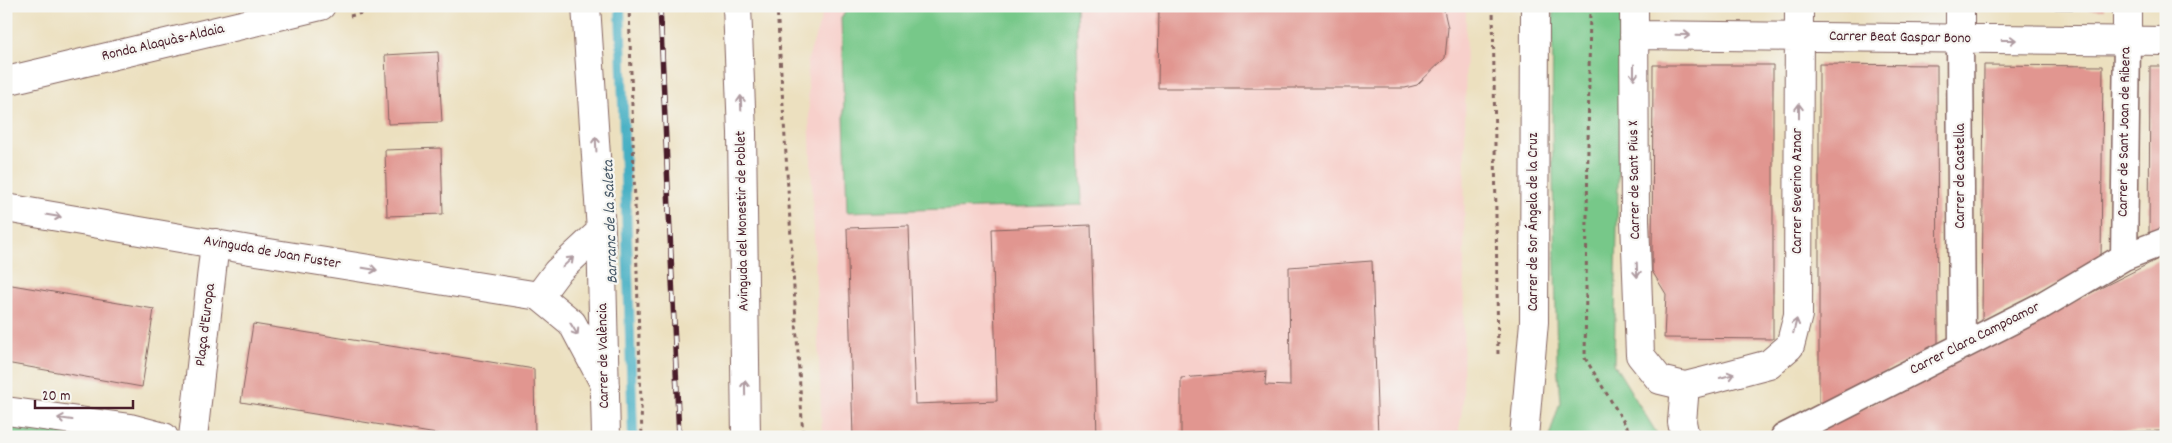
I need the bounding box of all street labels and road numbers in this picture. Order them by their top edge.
street label: Ronda Alaquàs-Aldaia [100,18,227,68]
street label: Carrer Beat Gaspar Bono [1829,26,1972,50]
street label: Carrer de Sant Joan de Ribera [2113,46,2137,217]
street label: Carrer de Sant Pius X [1623,120,1647,240]
street label: Carrer de Castella [1950,122,1972,229]
street label: Carrer Severino Aznar [1787,128,1809,254]
street label: Avinguda del Monestir de Poblet [730,130,756,312]
street label: Carrer de Sor Ángela de la Cruz [1523,132,1545,311]
street label: Avinguda de Joan Fuster [202,230,343,276]
street label: Plaça d'Europa [190,281,222,368]
street label: Carrer Clara Campoamor [1906,297,2044,381]
street label: Carrer de València [592,302,616,409]

